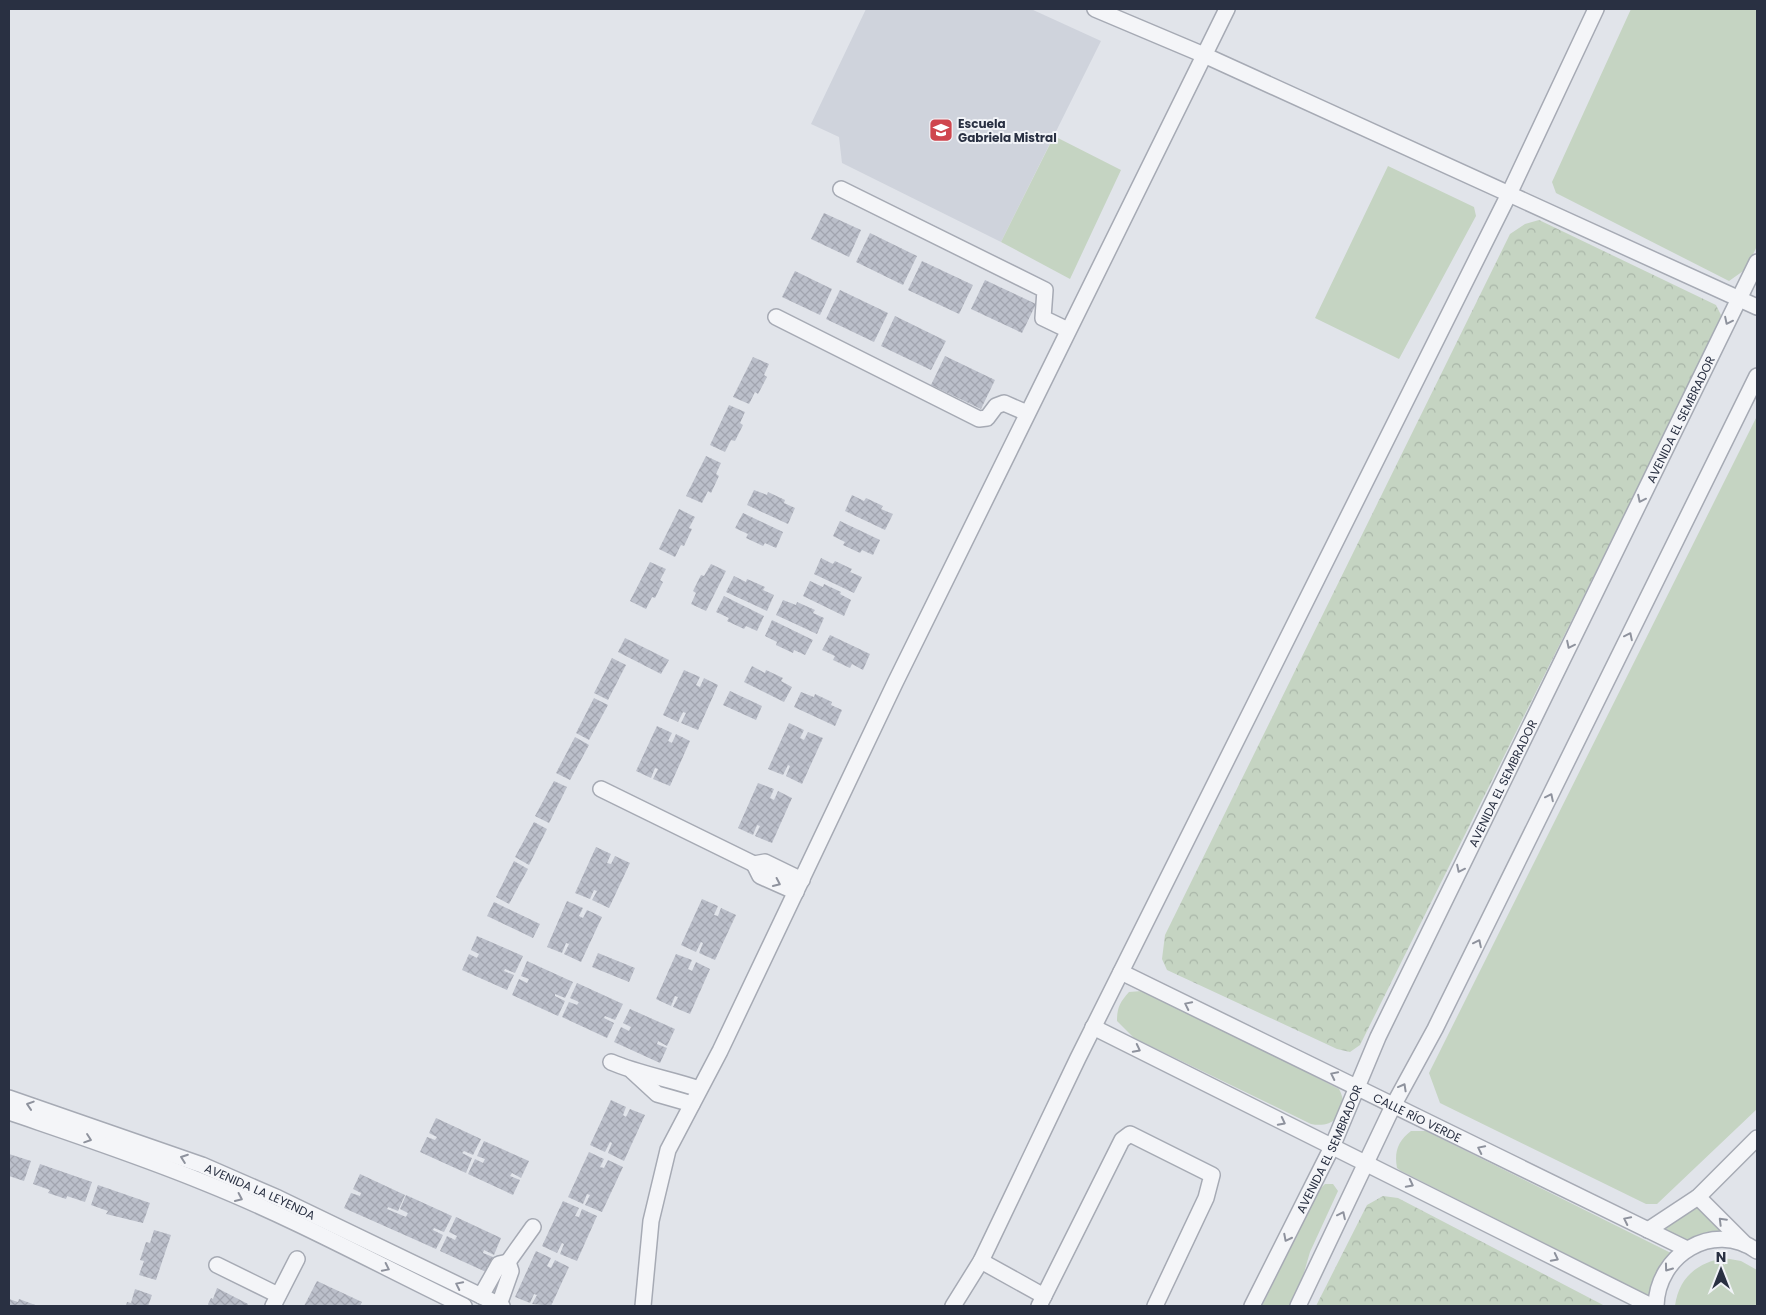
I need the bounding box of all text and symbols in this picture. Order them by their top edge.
place label: Escuela Gabriela Mistral [958,115,1057,146]
school or university icon: Escuela Gabriela Mistral [928,117,954,143]
one-way arrow [1724,316,1734,325]
street label: AVENIDA EL SEMBRADOR [1642,353,1718,486]
one-way arrow [1638,493,1648,502]
one-way arrow [1623,632,1634,641]
one-way arrow [1566,639,1576,648]
street label: AVENIDA EL SEMBRADOR [1464,717,1541,849]
one-way arrow [1544,793,1554,802]
one-way arrow [1456,864,1466,873]
one-way arrow [771,877,780,887]
one-way arrow [1472,939,1482,948]
one-way arrow [1184,1001,1193,1011]
one-way arrow [1132,1043,1141,1053]
one-way arrow [1330,1071,1339,1082]
street label: AVENIDA EL SEMBRADOR [1292,1082,1366,1216]
one-way arrow [1397,1083,1407,1092]
street label: CALLE RÍO VERDE [1370,1088,1464,1146]
one-way arrow [27,1101,35,1111]
one-way arrow [1277,1116,1286,1126]
one-way arrow [83,1133,92,1143]
one-way arrow [1477,1145,1486,1155]
one-way arrow [180,1154,189,1164]
street label: AVENIDA LA LEYENDA [202,1159,318,1223]
one-way arrow [1405,1178,1414,1188]
one-way arrow [234,1192,243,1203]
one-way arrow [1336,1211,1346,1220]
one-way arrow [1624,1216,1633,1226]
one-way arrow [1719,1218,1728,1227]
one-way arrow [1283,1233,1293,1242]
north arrow [1696,1245,1746,1295]
text: N [1716,1247,1726,1267]
one-way arrow [1550,1252,1559,1262]
one-way arrow [381,1262,390,1272]
one-way arrow [1665,1262,1674,1271]
one-way arrow [455,1281,464,1291]

